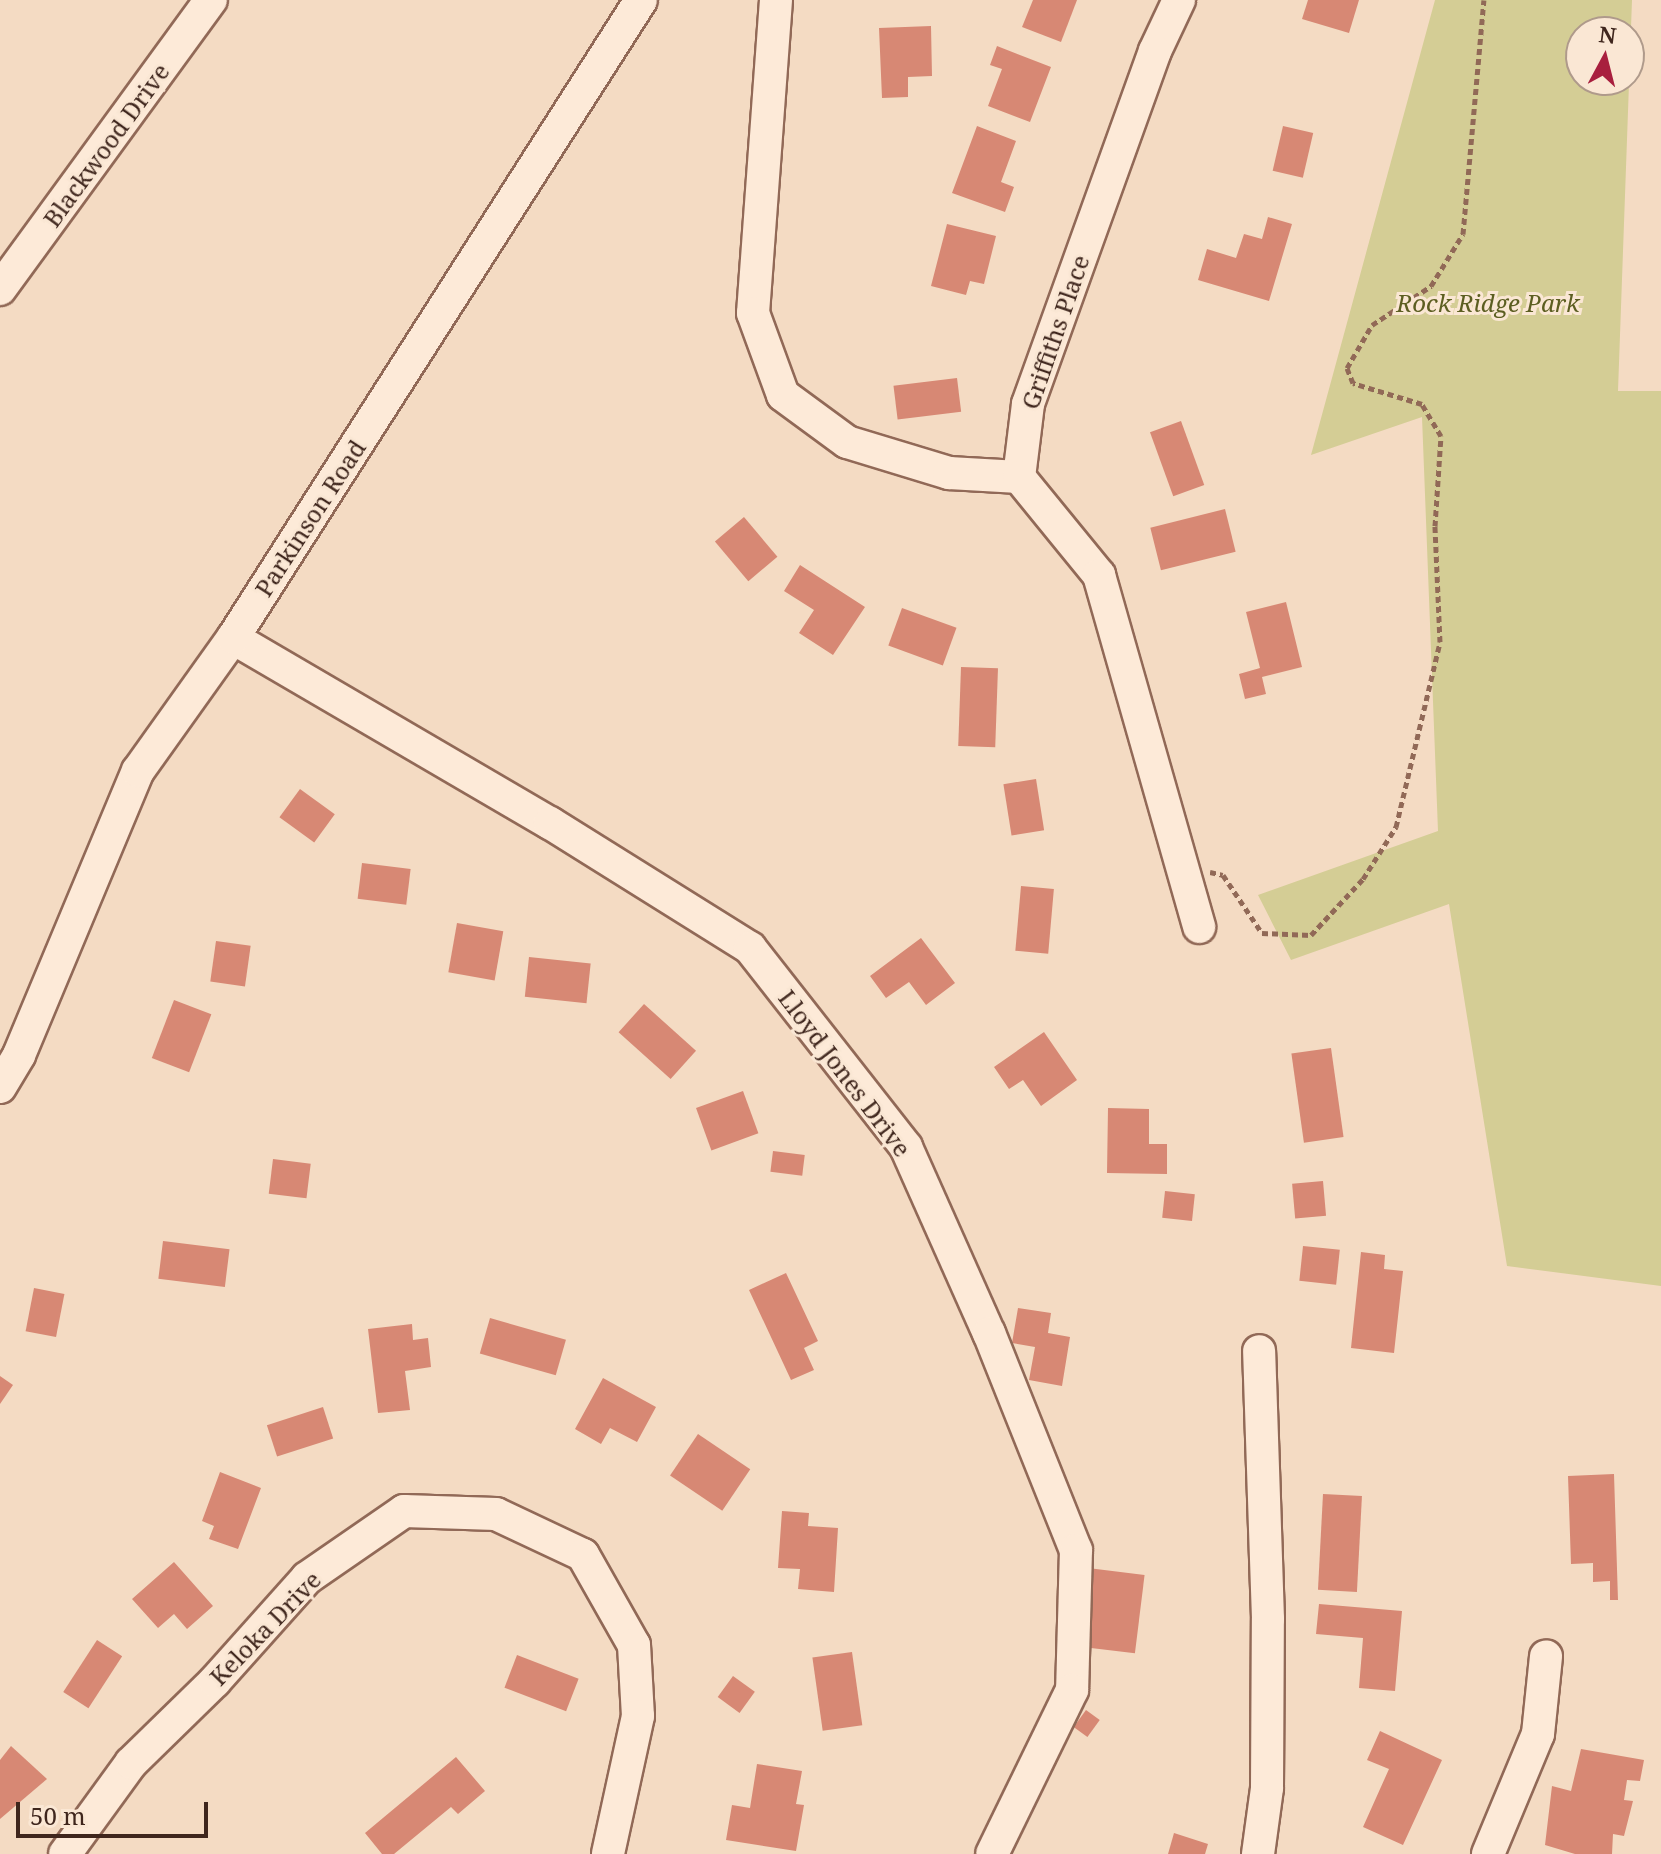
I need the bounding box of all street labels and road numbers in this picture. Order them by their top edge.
street label: Blackwood Drive [37,58,175,232]
street label: Griffiths Place [1015,251,1095,413]
street label: Parkinson Road [249,434,371,602]
street label: Lloyd Jones Drive [773,984,917,1162]
street label: Keloka Drive [203,1565,327,1691]

